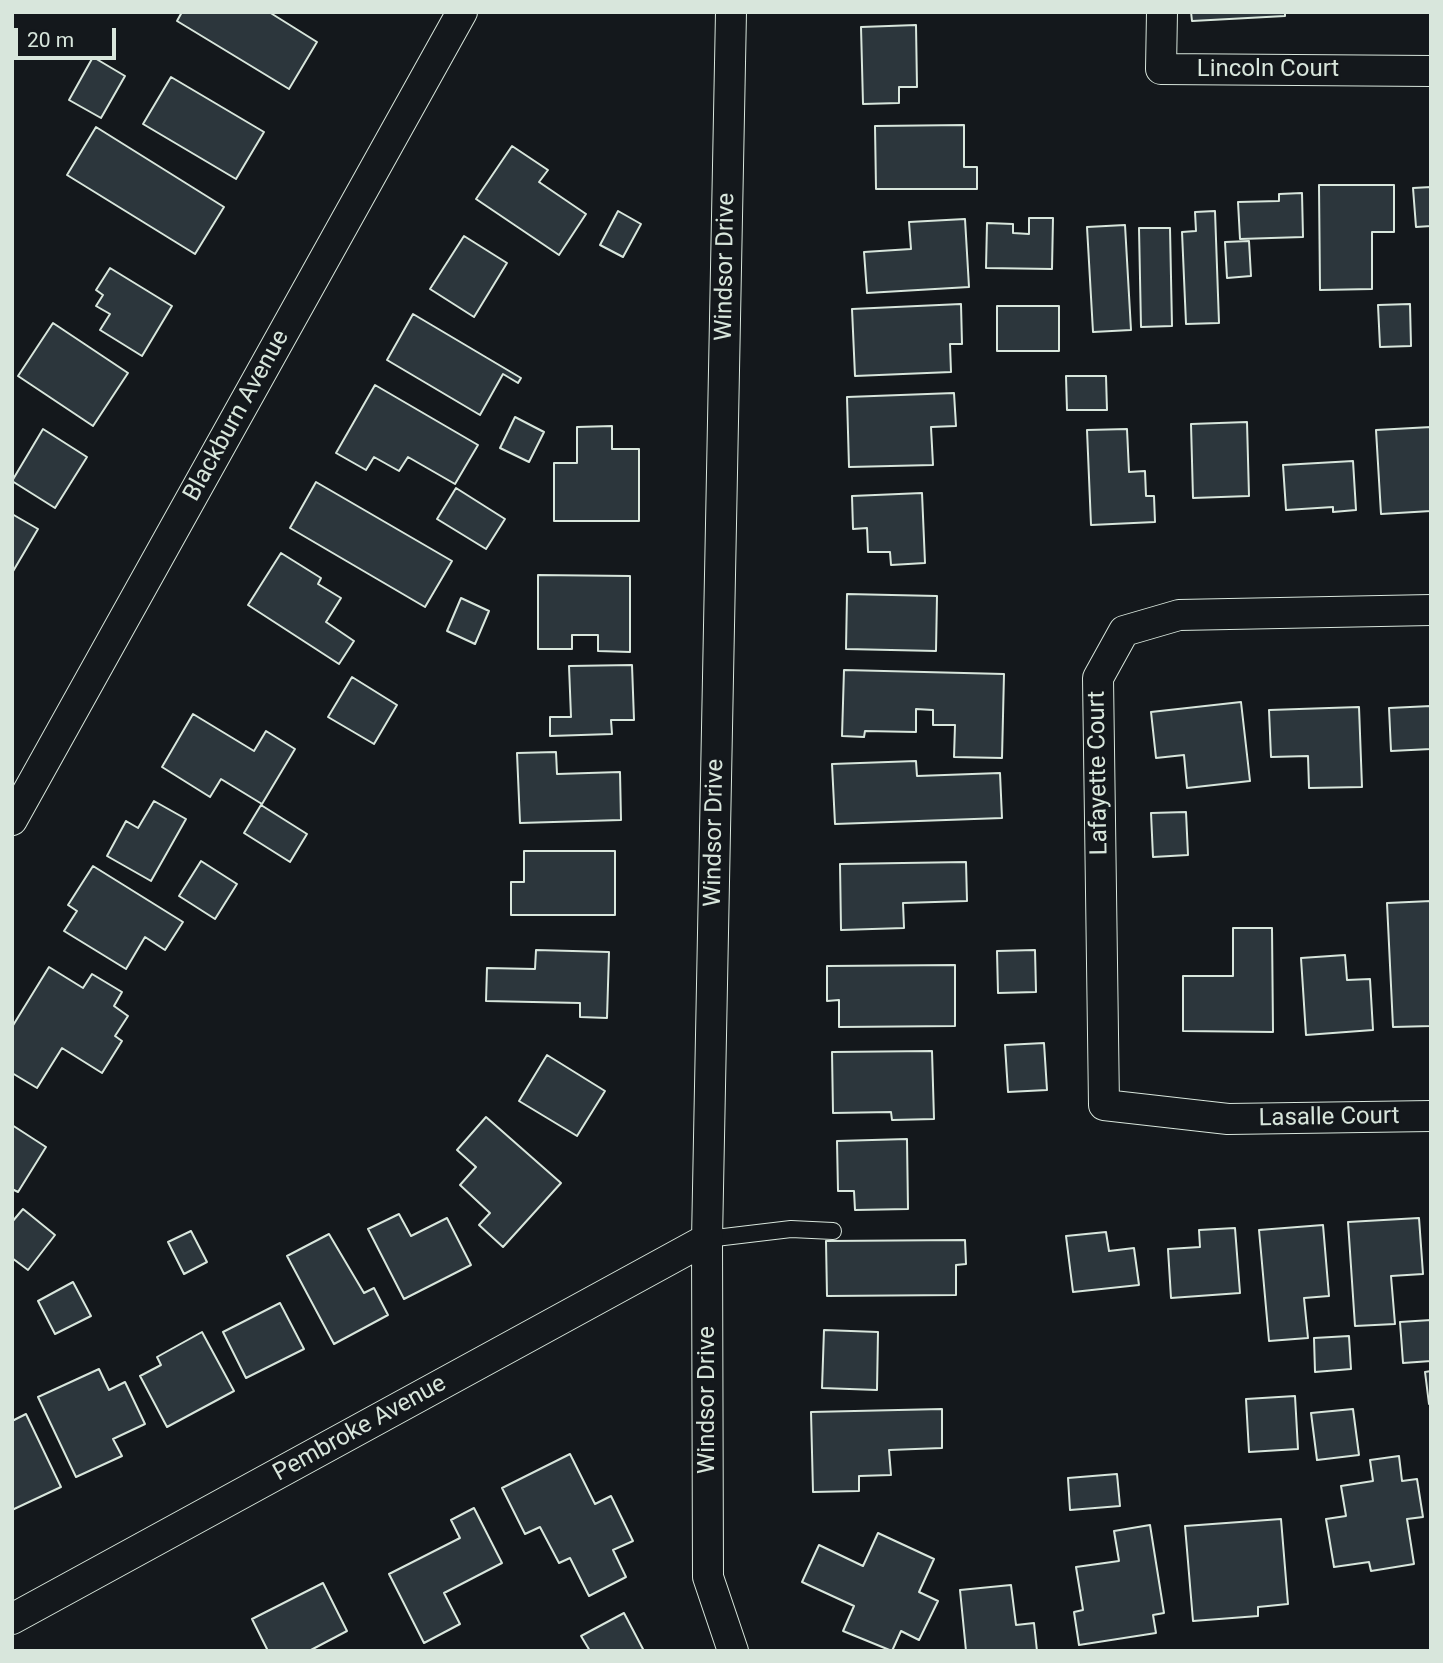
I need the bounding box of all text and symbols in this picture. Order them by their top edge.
scale bar [18,14,119,58]
text: 20 m [27,28,74,52]
street label: Lincoln Court [1197,56,1339,84]
street label: Windsor Drive [710,193,742,341]
street label: Blackburn Avenue [178,325,296,507]
street label: Lafayette Court [1083,690,1115,856]
street label: Windsor Drive [699,759,731,907]
street label: Lasalle Court [1258,1102,1400,1134]
street label: Windsor Drive [694,1326,722,1474]
street label: Pembroke Avenue [269,1370,451,1488]

